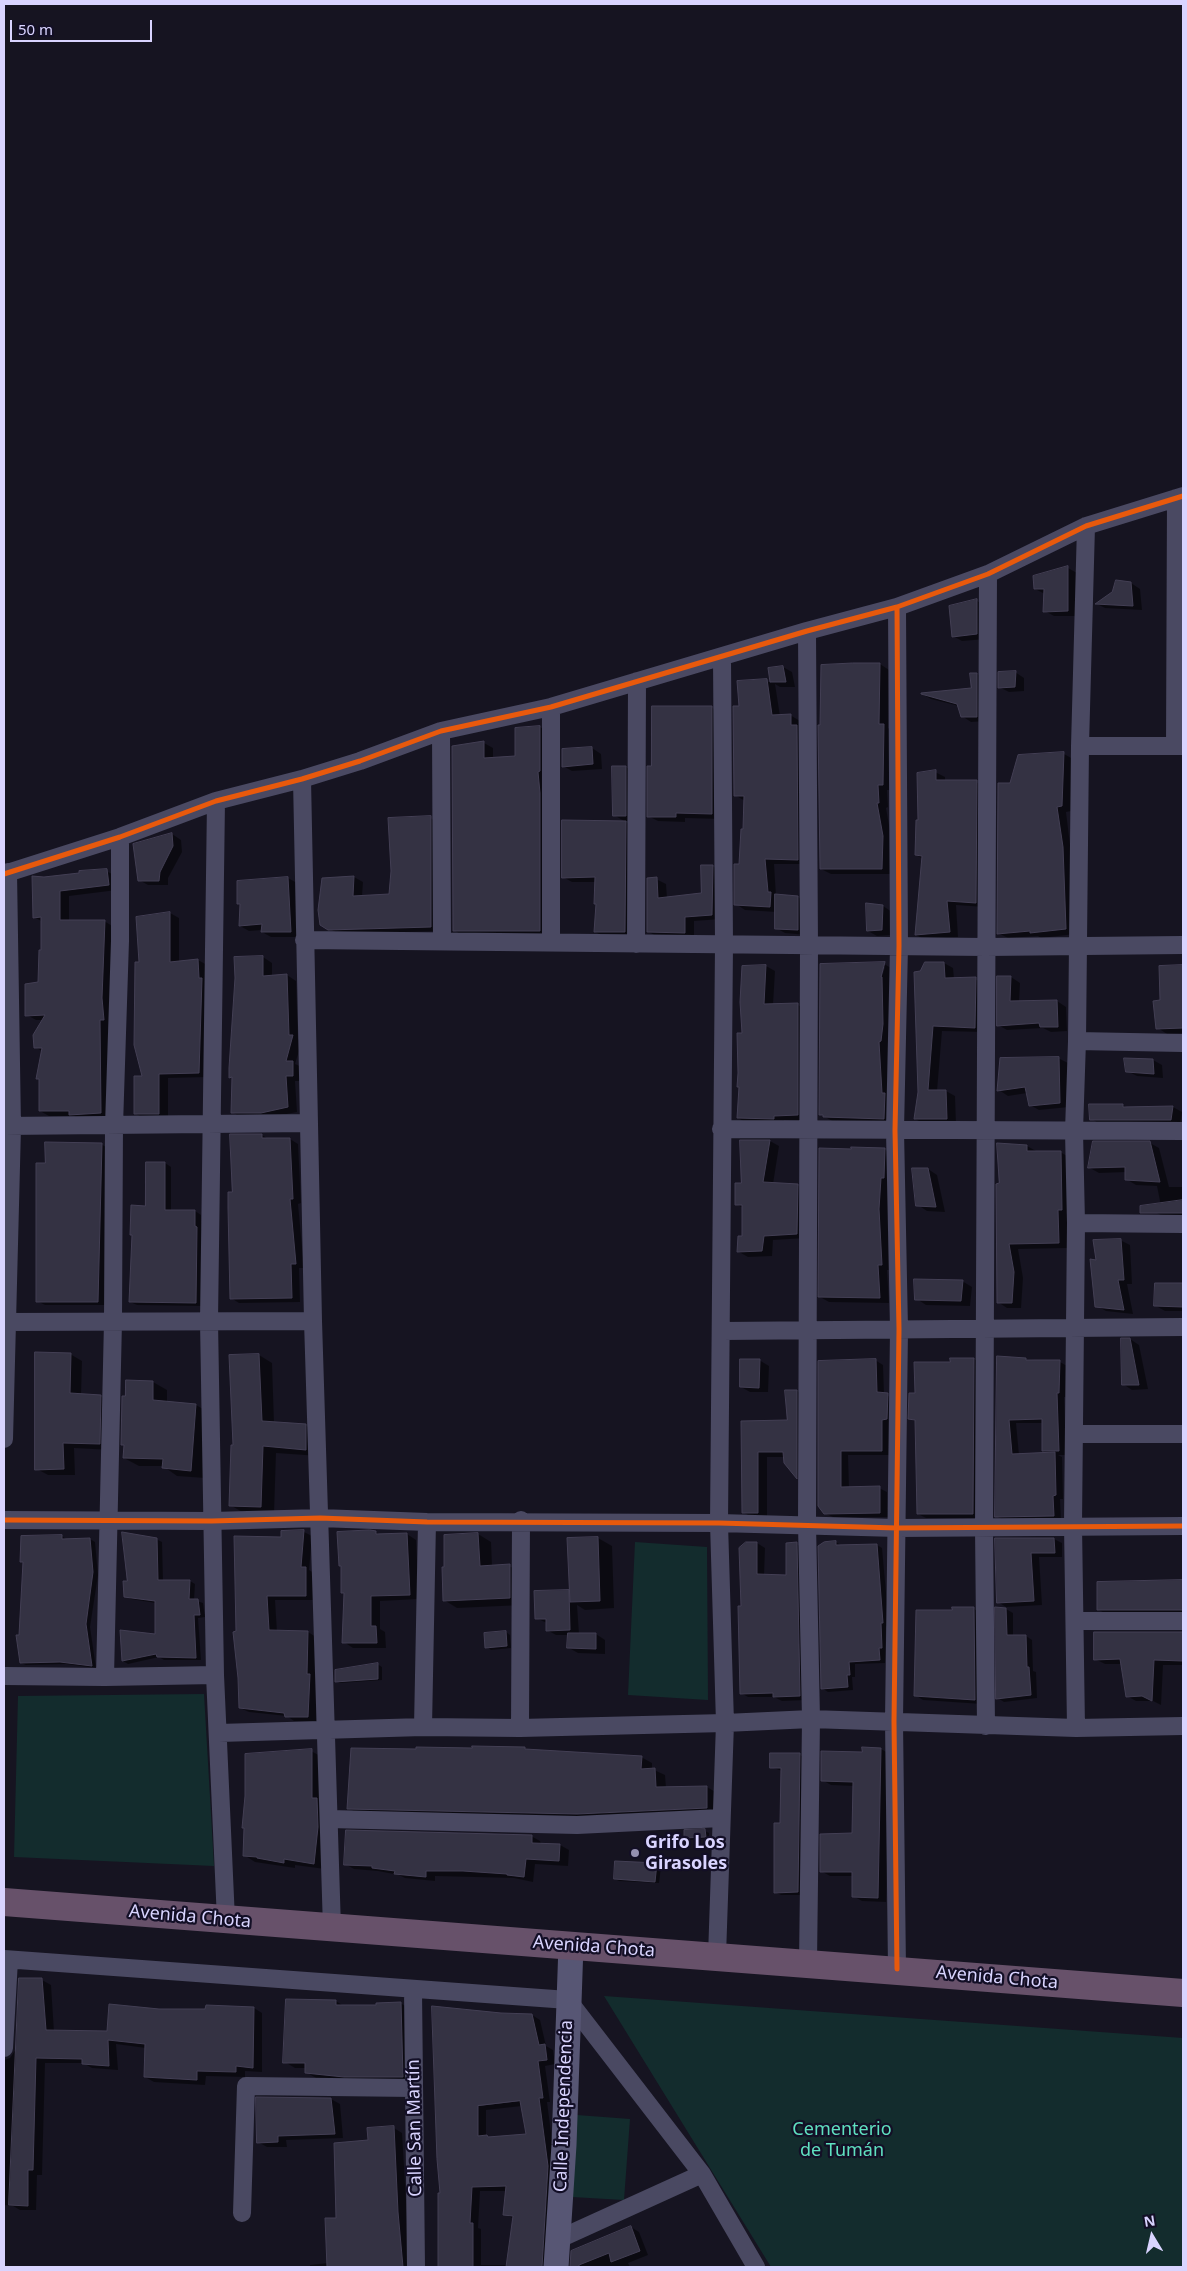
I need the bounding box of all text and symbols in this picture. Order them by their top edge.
scale bar [12,10,155,42]
text: 50 m [18,19,53,39]
place label: Grifo Los Girasoles [645,1832,727,1875]
marker: Grifo Los Girasoles [629,1847,641,1859]
street label: Avenida Chota [128,1901,252,1933]
street label: Avenida Chota [532,1932,656,1962]
street label: Avenida Chota [935,1962,1059,1994]
street label: Calle Independencia [550,2020,578,2192]
street label: Calle San Martín [403,2059,427,2197]
park label: Cementerio de Tumán [792,2119,892,2162]
text: N [1142,2210,1157,2231]
north arrow [1127,2211,1177,2261]

